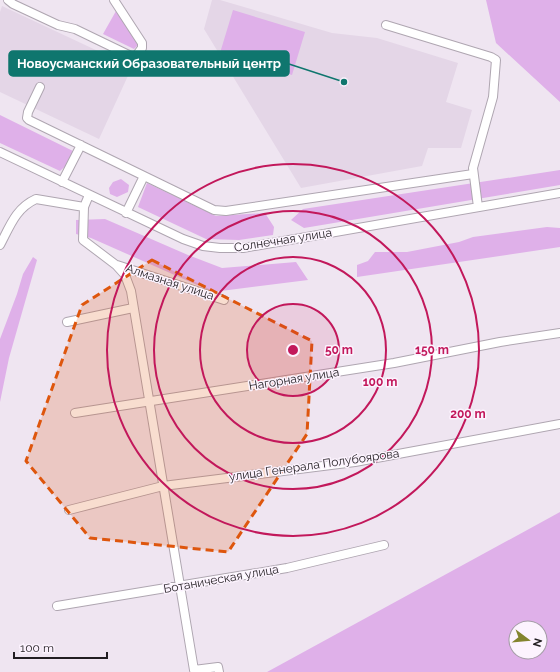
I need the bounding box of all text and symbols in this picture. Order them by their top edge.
callout: Новоусманский Образовательный центр [9,51,289,76]
text: Новоусманский Образовательный центр [17,56,281,71]
street label: Солнечная улица [233,225,333,255]
street label: Алмазная улица [124,261,216,303]
centre of rings [286,343,300,357]
text: 50 m [325,343,353,357]
text: 150 m [415,343,449,357]
street label: Нагорная улица [248,365,340,393]
text: 100 m [363,375,397,389]
text: 200 m [450,407,486,421]
street label: улица Генерала Полубоярова [228,446,400,484]
street label: Ботаническая улица [162,562,280,596]
north arrow [508,620,548,660]
scale bar [14,634,107,660]
text: N [530,637,545,648]
text: 100 m [20,641,54,655]

